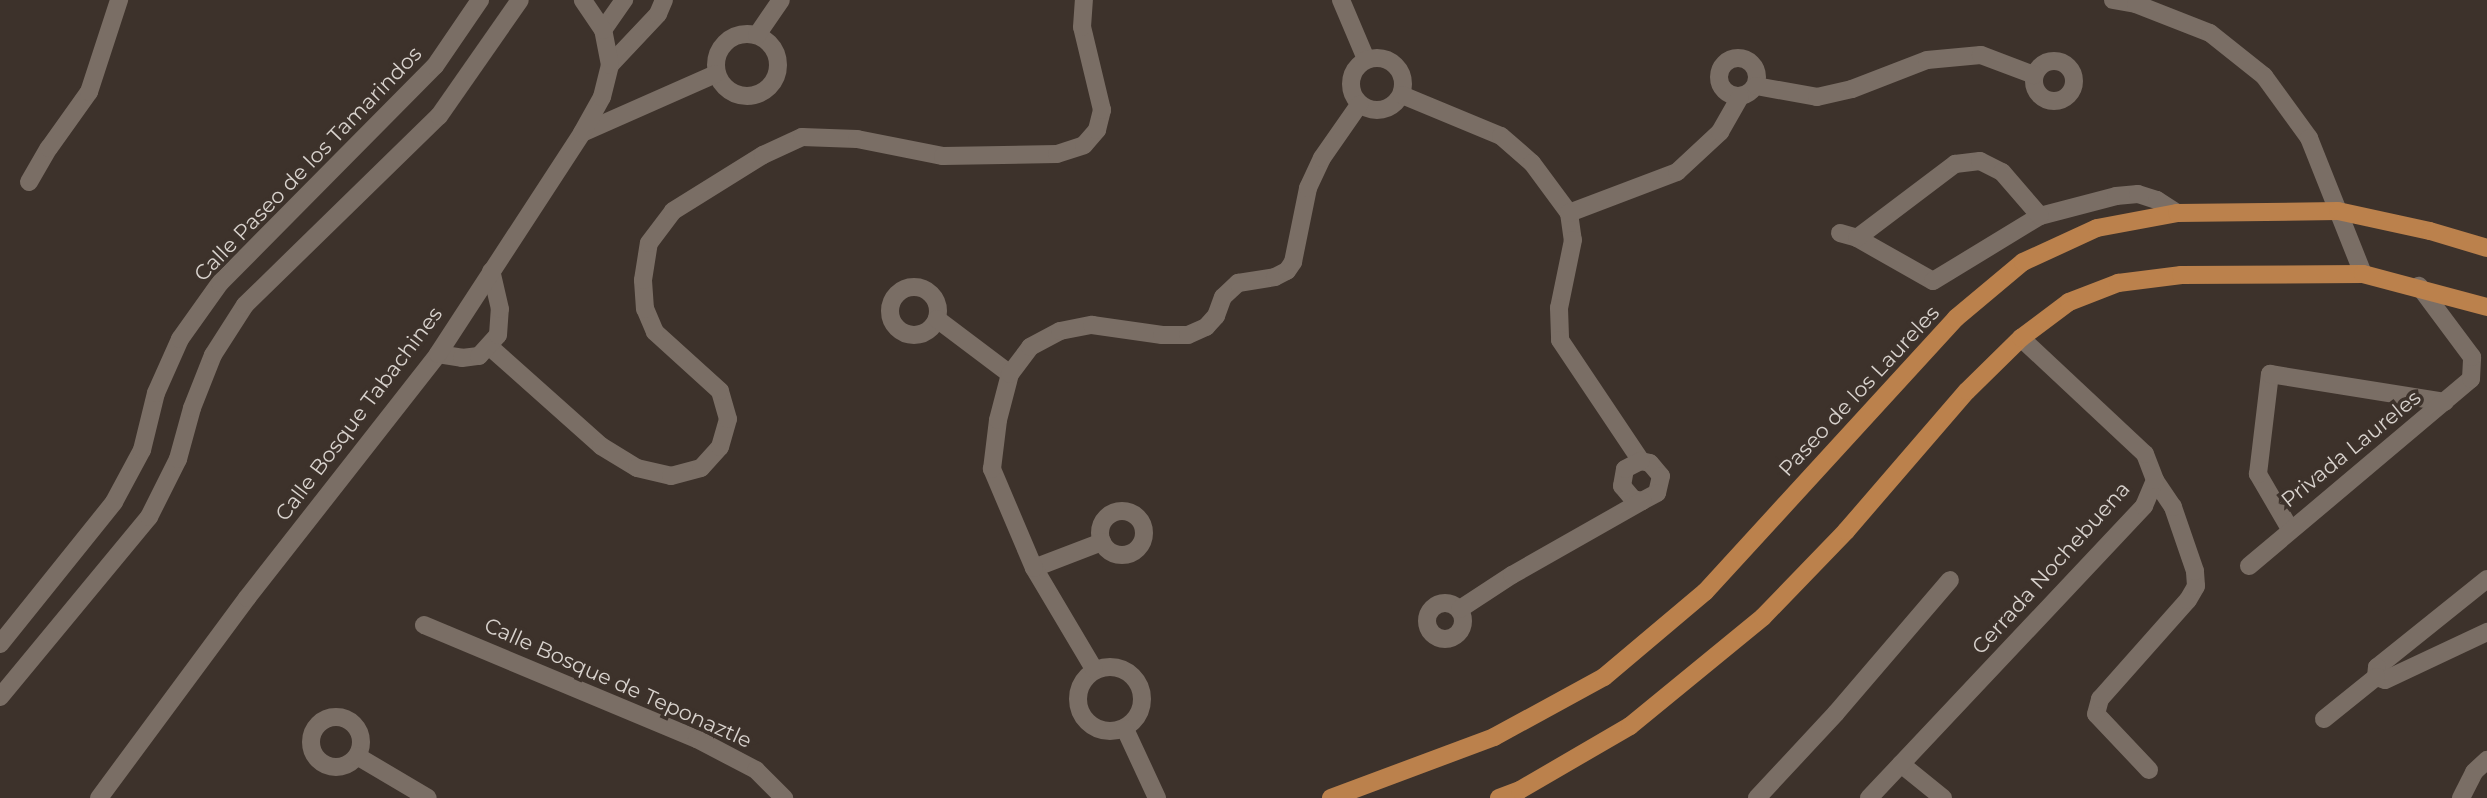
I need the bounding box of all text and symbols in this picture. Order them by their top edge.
street label: Calle Paseo de los Tamarindos [189,41,427,287]
street label: Paseo de los Laureles [1773,300,1945,482]
street label: Calle Bosque Tabachines [270,302,448,526]
street label: Privada Laureles [2276,385,2426,513]
street label: Cerrada Nochebuena [1967,476,2135,660]
street label: Calle Bosque de Teponaztle [480,613,756,753]

